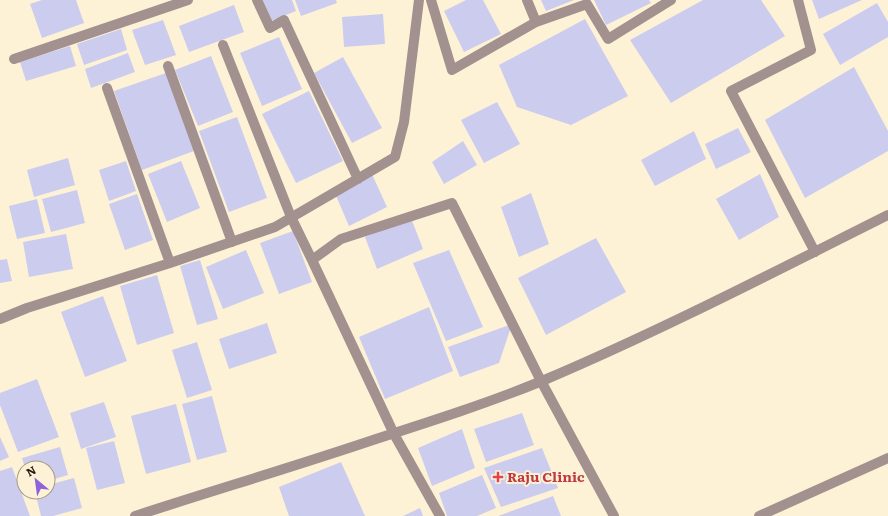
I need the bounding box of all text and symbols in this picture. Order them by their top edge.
north arrow [16,460,56,500]
text: N [23,461,39,480]
place label: Raju Clinic [507,466,585,486]
marker: Raju Clinic [492,471,504,483]

